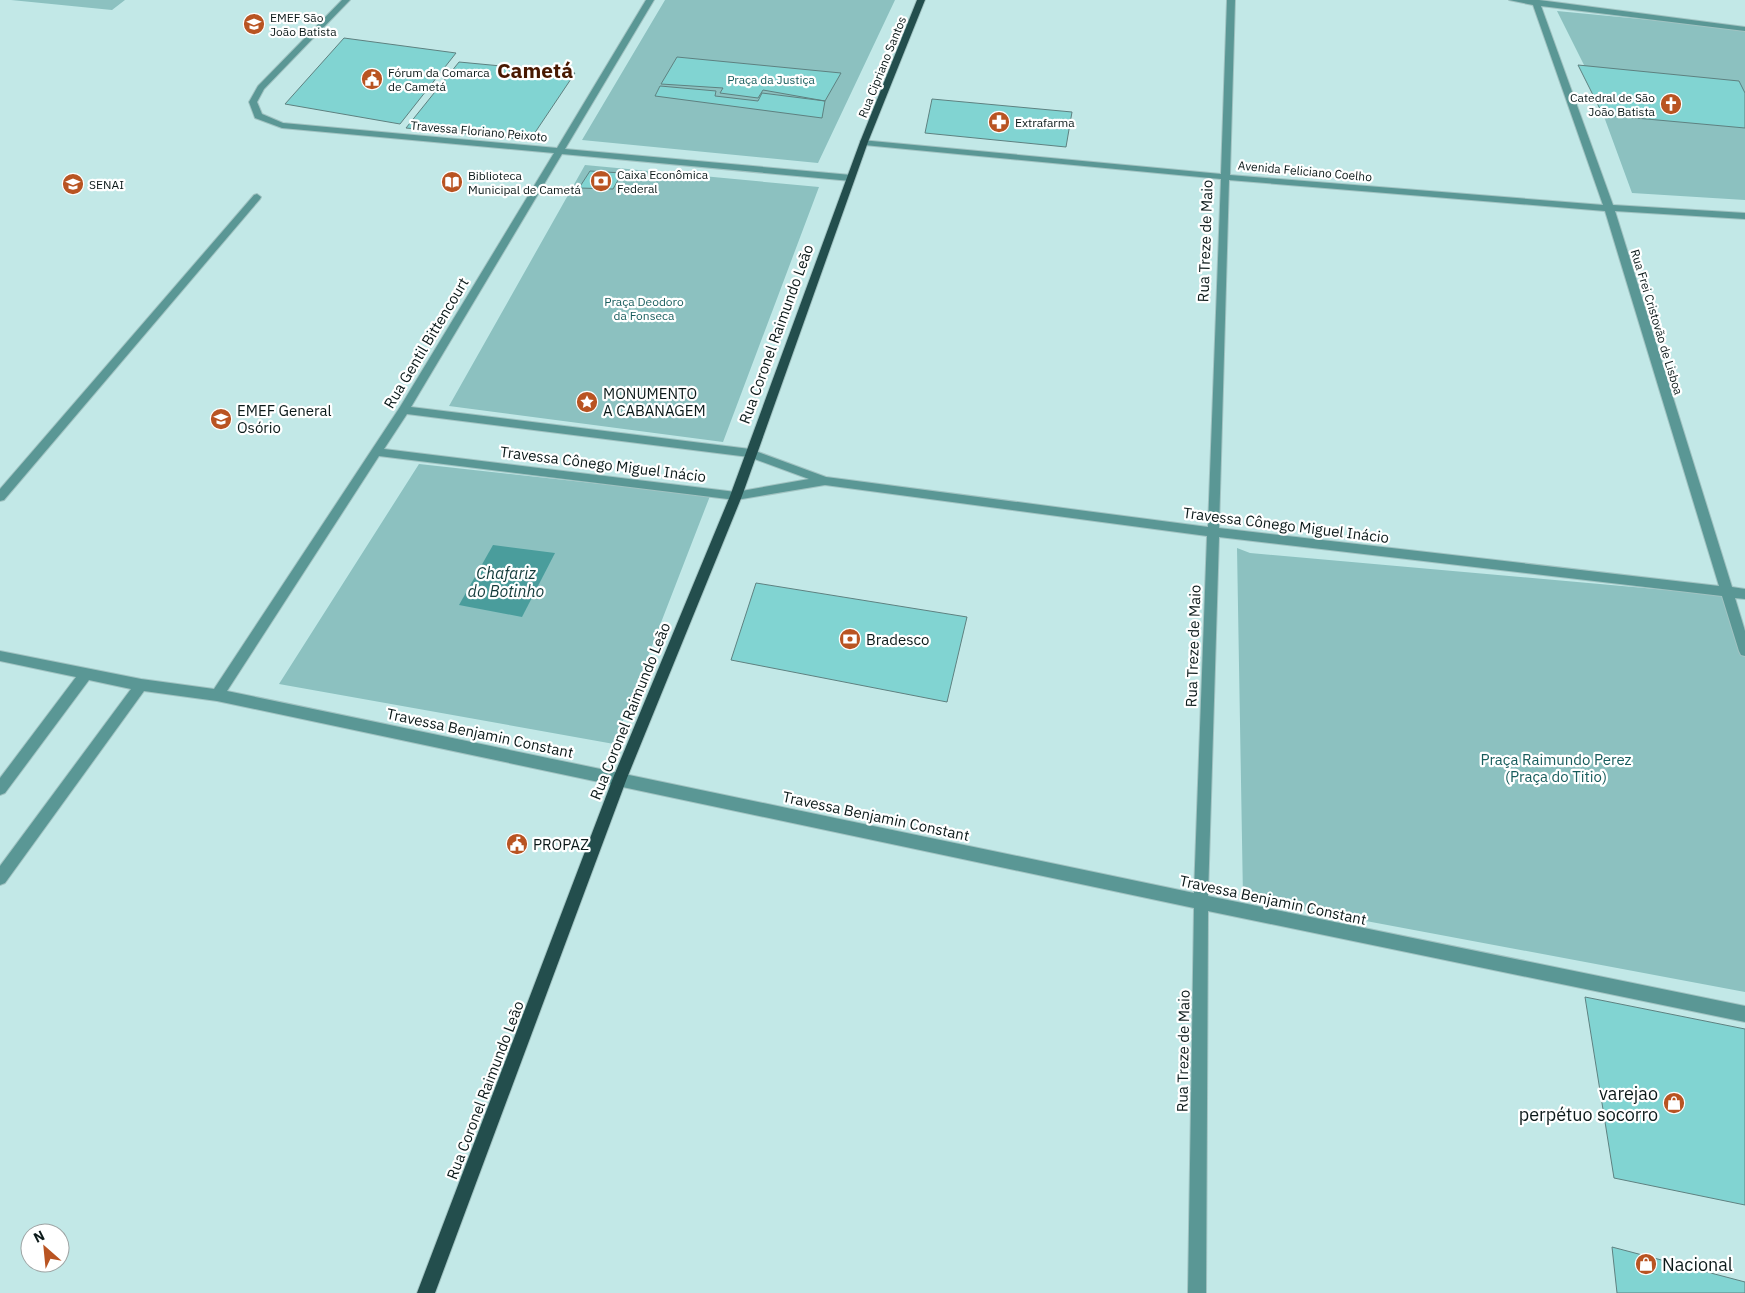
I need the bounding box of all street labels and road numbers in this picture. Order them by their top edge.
street label: Rua Cipriano Santos [855,14,909,120]
street label: Travessa Floriano Peixoto [410,118,548,144]
street label: Avenida Feliciano Coelho [1237,158,1373,184]
street label: Rua Treze de Maio [1193,179,1217,303]
street label: Rua Coronel Raimundo Leão [735,242,817,426]
street label: Rua Frei Cristovão de Lisboa [1628,247,1686,397]
street label: Rua Gentil Bittencourt [379,274,473,412]
street label: Travessa Cônego Miguel Inácio [499,442,707,486]
street label: Travessa Cônego Miguel Inácio [1182,503,1390,547]
street label: Rua Treze de Maio [1181,584,1205,708]
street label: Rua Coronel Raimundo Leão [586,620,674,802]
street label: Travessa Benjamin Constant [385,704,575,762]
street label: Travessa Benjamin Constant [781,787,971,845]
street label: Travessa Benjamin Constant [1178,871,1368,929]
street label: Rua Treze de Maio [1172,990,1194,1112]
street label: Rua Coronel Raimundo Leão [442,998,528,1182]

